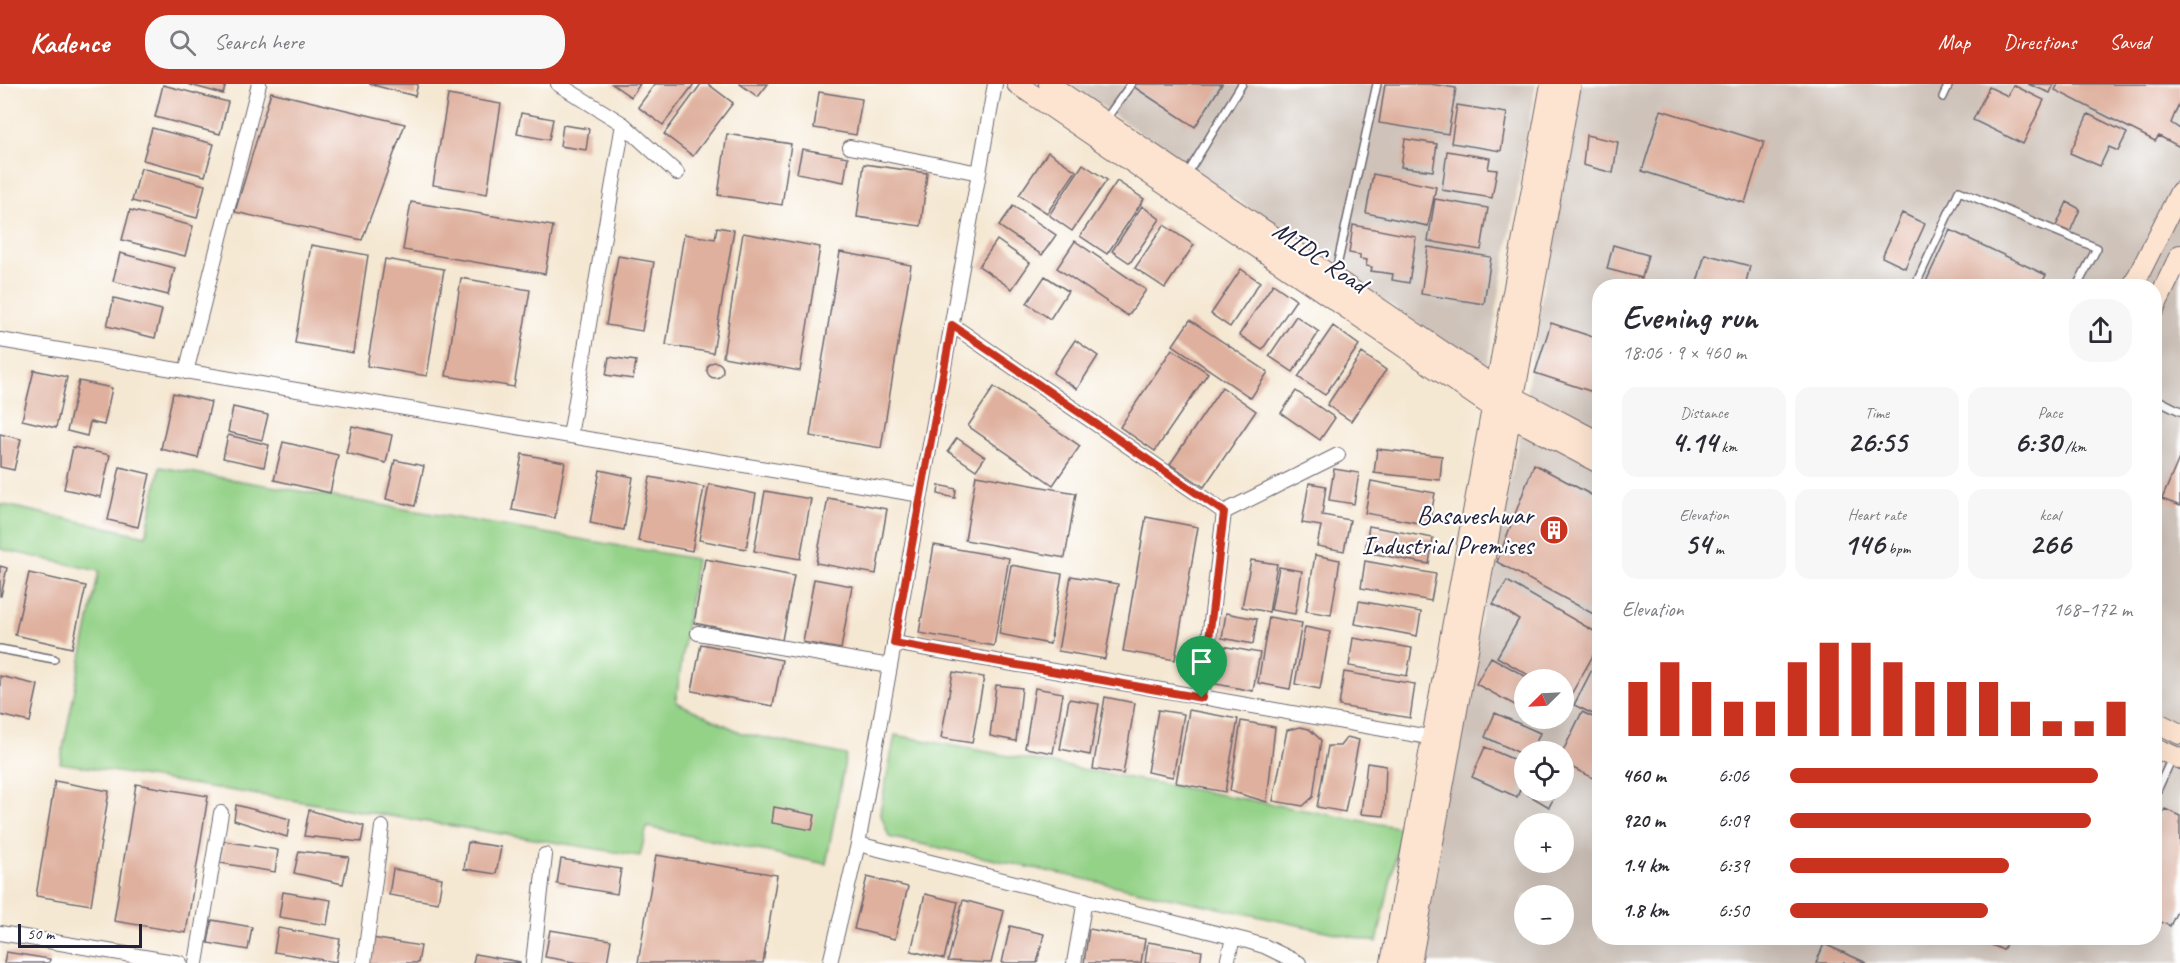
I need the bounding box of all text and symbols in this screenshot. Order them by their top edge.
search box [145,15,565,69]
text: Kadence [30,25,109,60]
icon: search [166,26,199,59]
text: Search here [214,28,304,56]
text: Map [1938,29,1970,55]
text: Directions [2003,29,2076,55]
text: Saved [2109,29,2150,55]
street label: MIDC Road [1267,214,1377,303]
text: Evening run [1622,296,1757,338]
button: share [2069,299,2132,362]
text: 18:06 · 9 × 460 m [1622,340,1746,365]
text: Distance [1680,403,1728,423]
text: Time [1865,403,1889,423]
text: Pace [2038,403,2062,423]
text: 4.14 [1671,423,1717,461]
text: 26:55 [1847,423,1907,461]
text: 6:30 [2014,423,2061,461]
text: km [1717,437,1737,457]
text: /km [2061,437,2086,457]
place label: Basaveshwar Industrial Premises [1361,499,1536,562]
text: Elevation [1679,505,1729,525]
text: Heart rate [1848,505,1906,525]
text: kcal [2039,505,2061,525]
building icon: Basaveshwar Industrial Premises [1538,514,1570,546]
text: 54 [1684,525,1711,563]
text: 146 [1844,525,1885,563]
text: 266 [2029,525,2071,563]
text: m [1711,539,1724,559]
text: bpm [1885,539,1910,559]
text: Elevation [1622,597,1684,622]
text: 168–172 m [2053,597,2132,622]
pin [1176,636,1227,698]
icon: arrive [1185,645,1218,678]
north arrow [1514,669,1574,729]
map controls [1514,669,1574,945]
button: locate [1514,741,1574,801]
text: 460 m [1622,763,1666,788]
text: 6:06 [1718,763,1749,788]
text: 920 m [1622,808,1665,833]
text: 6:09 [1718,808,1749,833]
button: + [1514,813,1574,873]
text: 1.4 km [1622,853,1669,878]
text: 6:39 [1718,853,1749,878]
button: − [1514,885,1574,945]
text: 1.8 km [1622,898,1669,923]
text: 6:50 [1718,898,1749,923]
scale bar [18,921,142,948]
text: 50 m [27,924,54,944]

